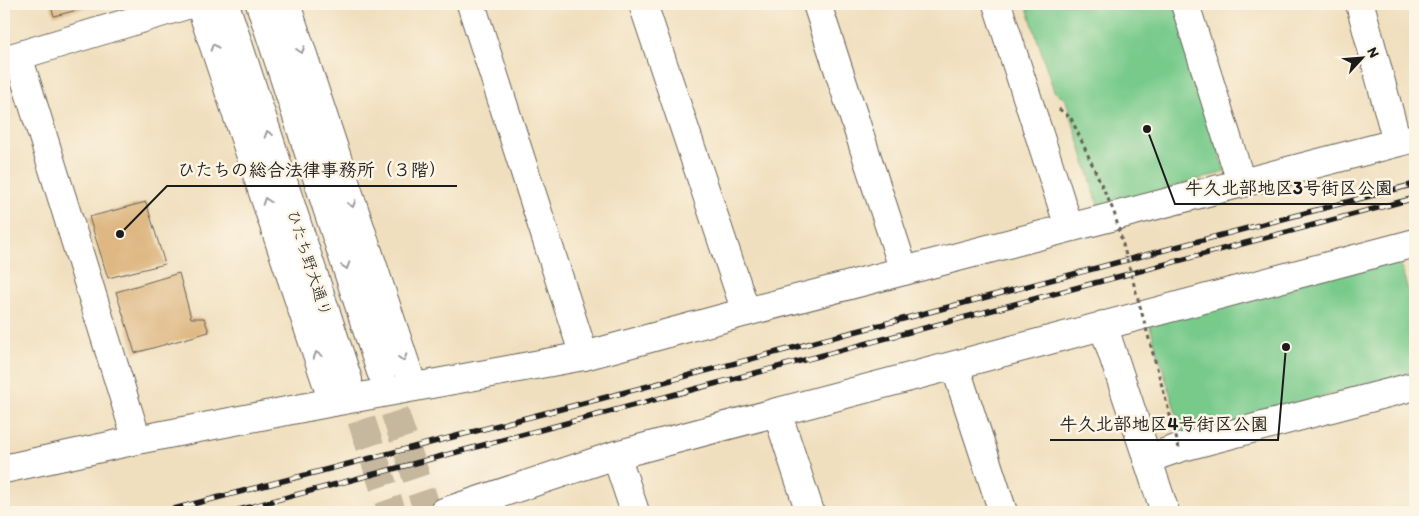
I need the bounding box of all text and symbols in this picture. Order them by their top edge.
north arrow [1336,32,1386,82]
one-way arrow [210,43,220,52]
one-way arrow [295,45,305,54]
text: N [1364,45,1383,60]
one-way arrow [263,131,273,139]
callout: ひたちの総合法律事務所（３階） [167,153,457,186]
text: ひたちの総合法律事務所（３階） [177,159,447,181]
callout: 牛久北部地区3号街区公園 [1175,171,1403,204]
text: 牛久北部地区3号街区公園 [1185,177,1393,199]
one-way arrow [261,198,271,206]
one-way arrow [346,200,356,208]
street label: ひたち野大通り [283,207,336,319]
one-way arrow [340,261,350,270]
one-way arrow [313,352,323,360]
one-way arrow [397,354,407,362]
callout: 牛久北部地区4号街区公園 [1050,407,1278,440]
text: 牛久北部地区4号街区公園 [1060,413,1268,435]

